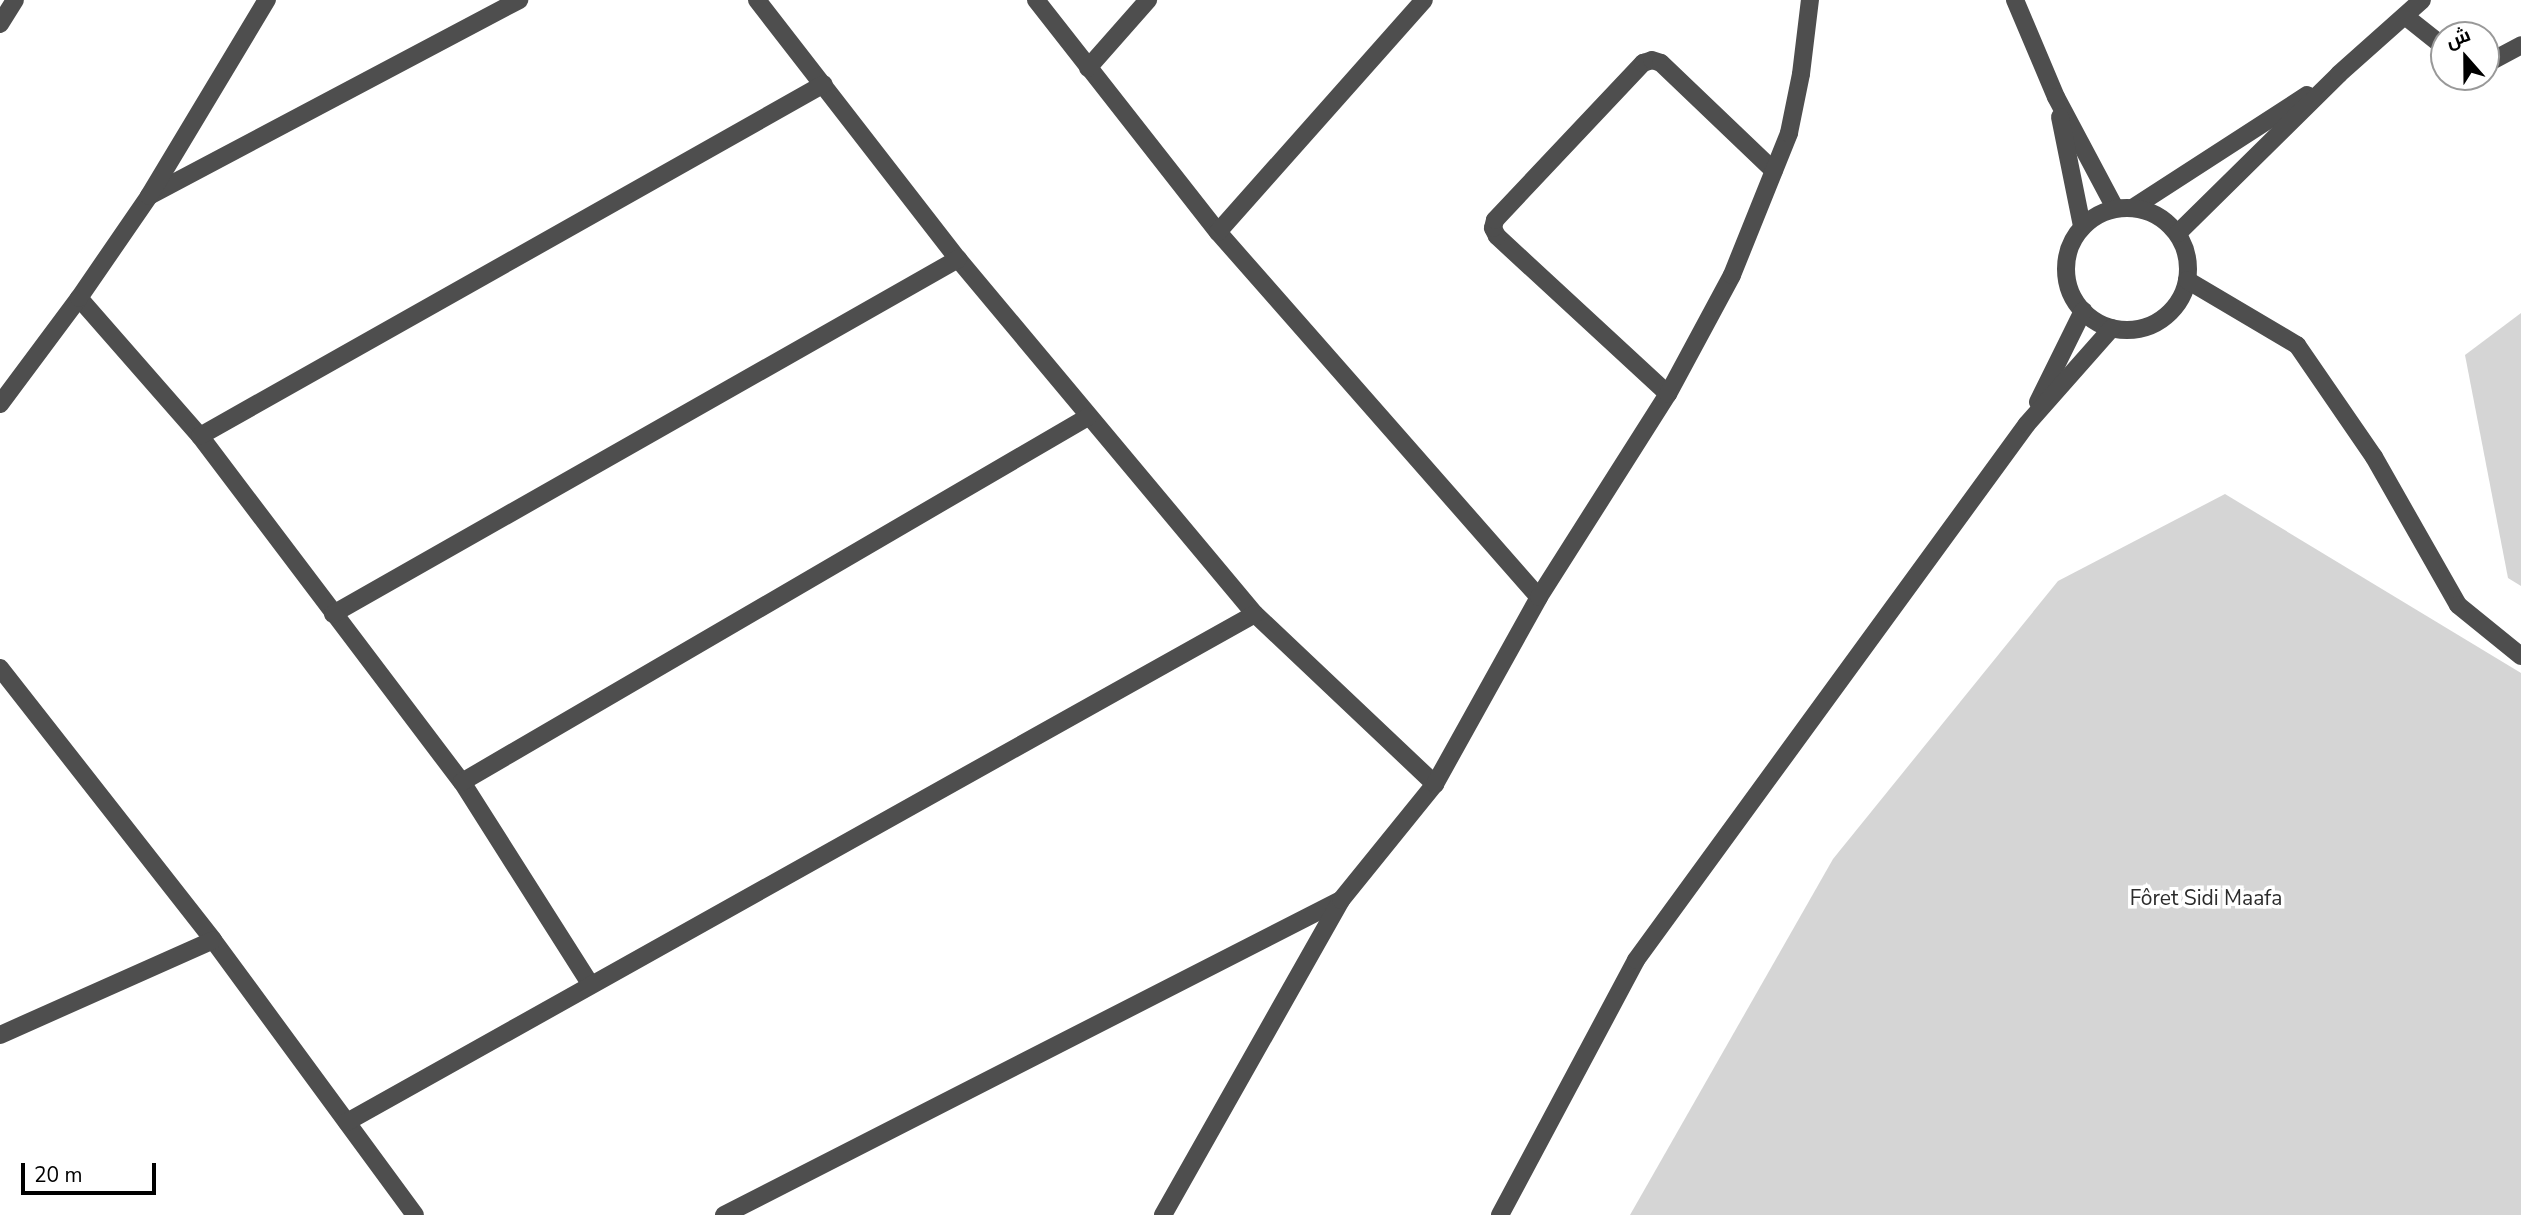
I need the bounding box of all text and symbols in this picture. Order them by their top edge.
north arrow [2430,21,2500,91]
text: ش [2442,22,2474,55]
park label: Fôret Sidi Maafa [2130,885,2282,911]
scale bar [24,1148,159,1192]
text: 20 m [34,1161,83,1189]

